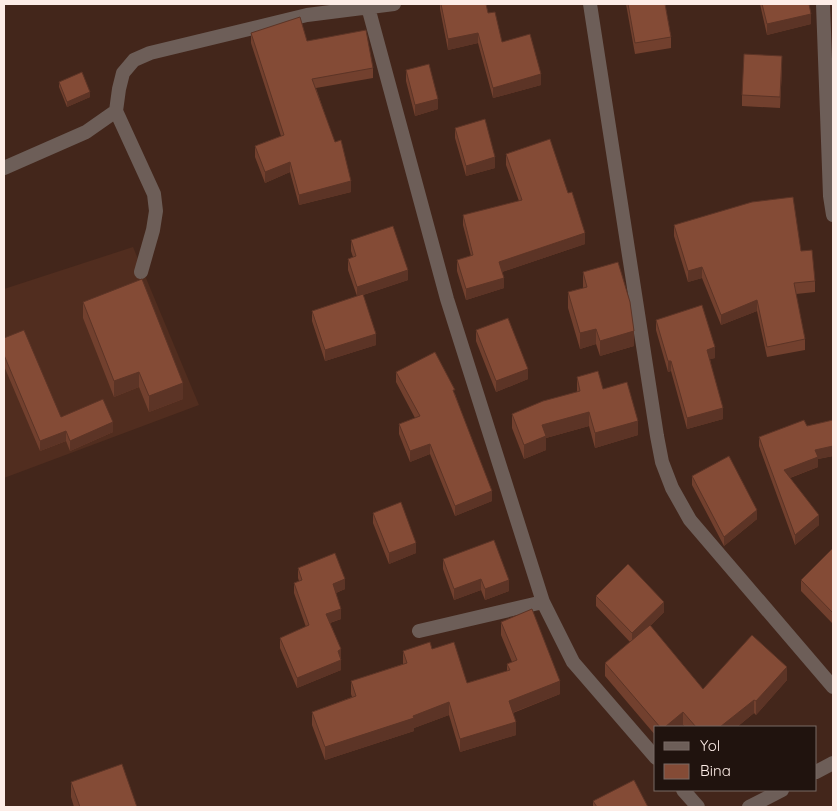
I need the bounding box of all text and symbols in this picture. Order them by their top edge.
legend [654,726,817,791]
text: Yol [700,736,720,755]
text: Bina [700,761,731,780]

